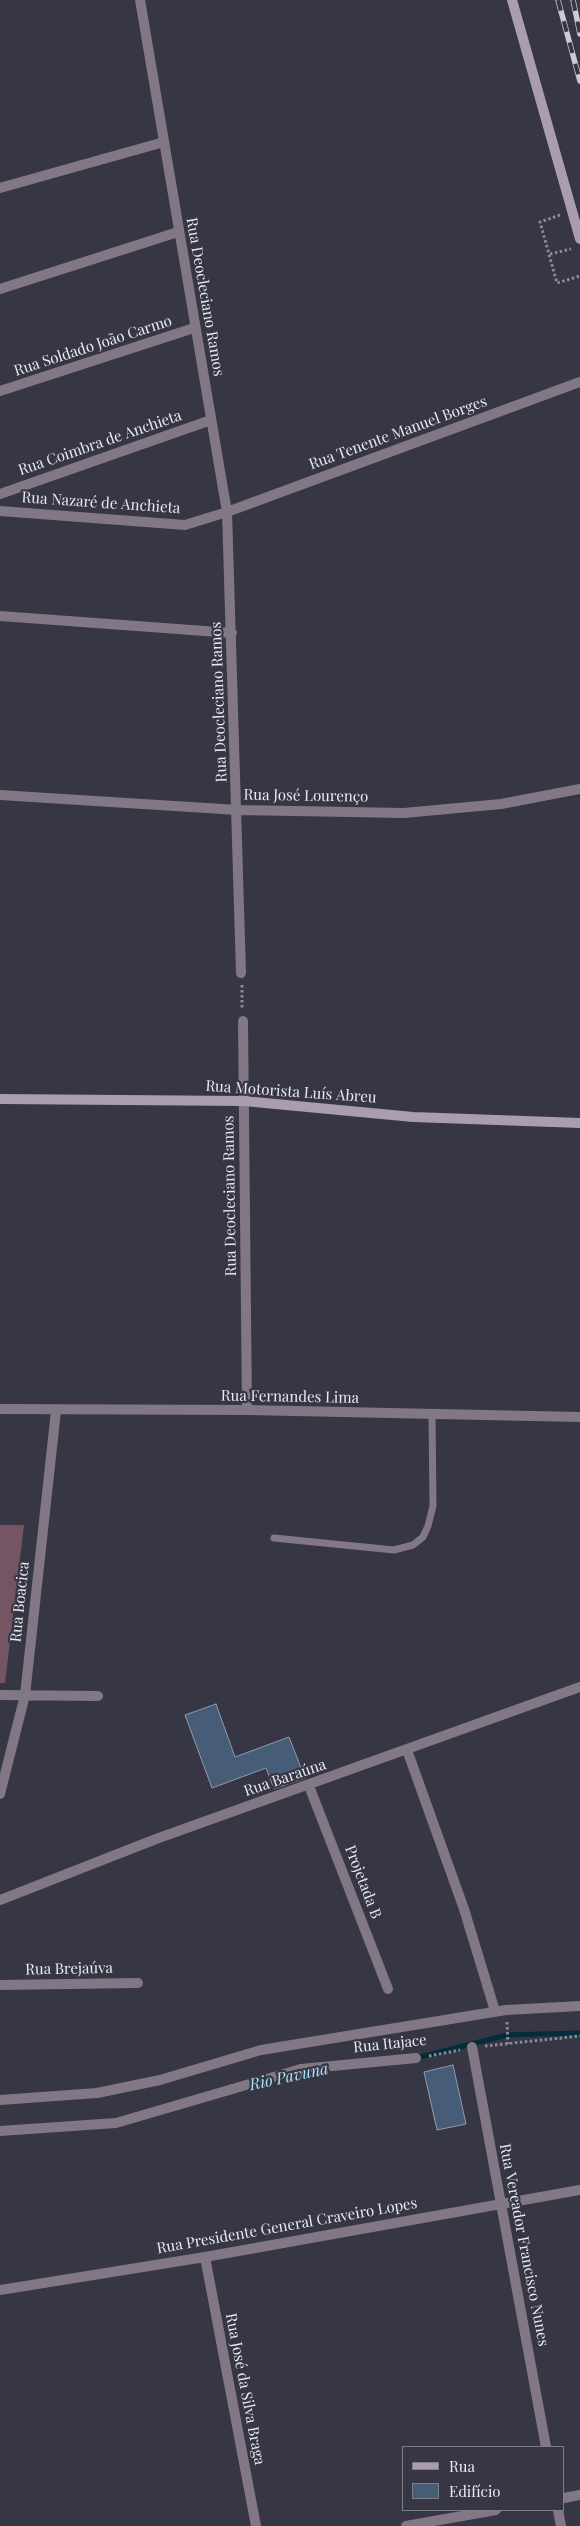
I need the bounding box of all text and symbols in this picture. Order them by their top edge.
street label: Rua Deocleciano Ramos [182,216,228,378]
street label: Rua Soldado João Carmo [12,312,174,380]
street label: Rua Tenente Manuel Borges [307,392,489,474]
street label: Rua Coimbra de Anchieta [16,407,184,479]
street label: Rua Nazaré de Anchieta [21,488,181,518]
street label: Rua Deocleciano Ramos [207,621,231,783]
street label: Rua José Lourenço [244,786,368,806]
street label: Rua Motorista Luís Abreu [205,1077,377,1107]
street label: Rua Deocleciano Ramos [220,1115,240,1277]
street label: Rua Fernandes Lima [221,1387,359,1407]
street label: Rua Boacica [7,1561,33,1643]
street label: Rua Baraúna [242,1756,328,1800]
street label: Projetada B [341,1843,385,1921]
street label: Rua Brejaúva [25,1959,113,1979]
street label: Rua Itajace [352,2031,428,2057]
water label: Rio Pavuna [248,2059,330,2095]
street label: Rua Vereador Francisco Nunes [495,2142,553,2348]
street label: Rua Presidente General Craveiro Lopes [155,2194,419,2258]
street label: Rua José da Silva Braga [221,2312,269,2466]
legend [402,2446,565,2511]
text: Rua [449,2456,475,2476]
text: Edifício [449,2481,501,2501]

